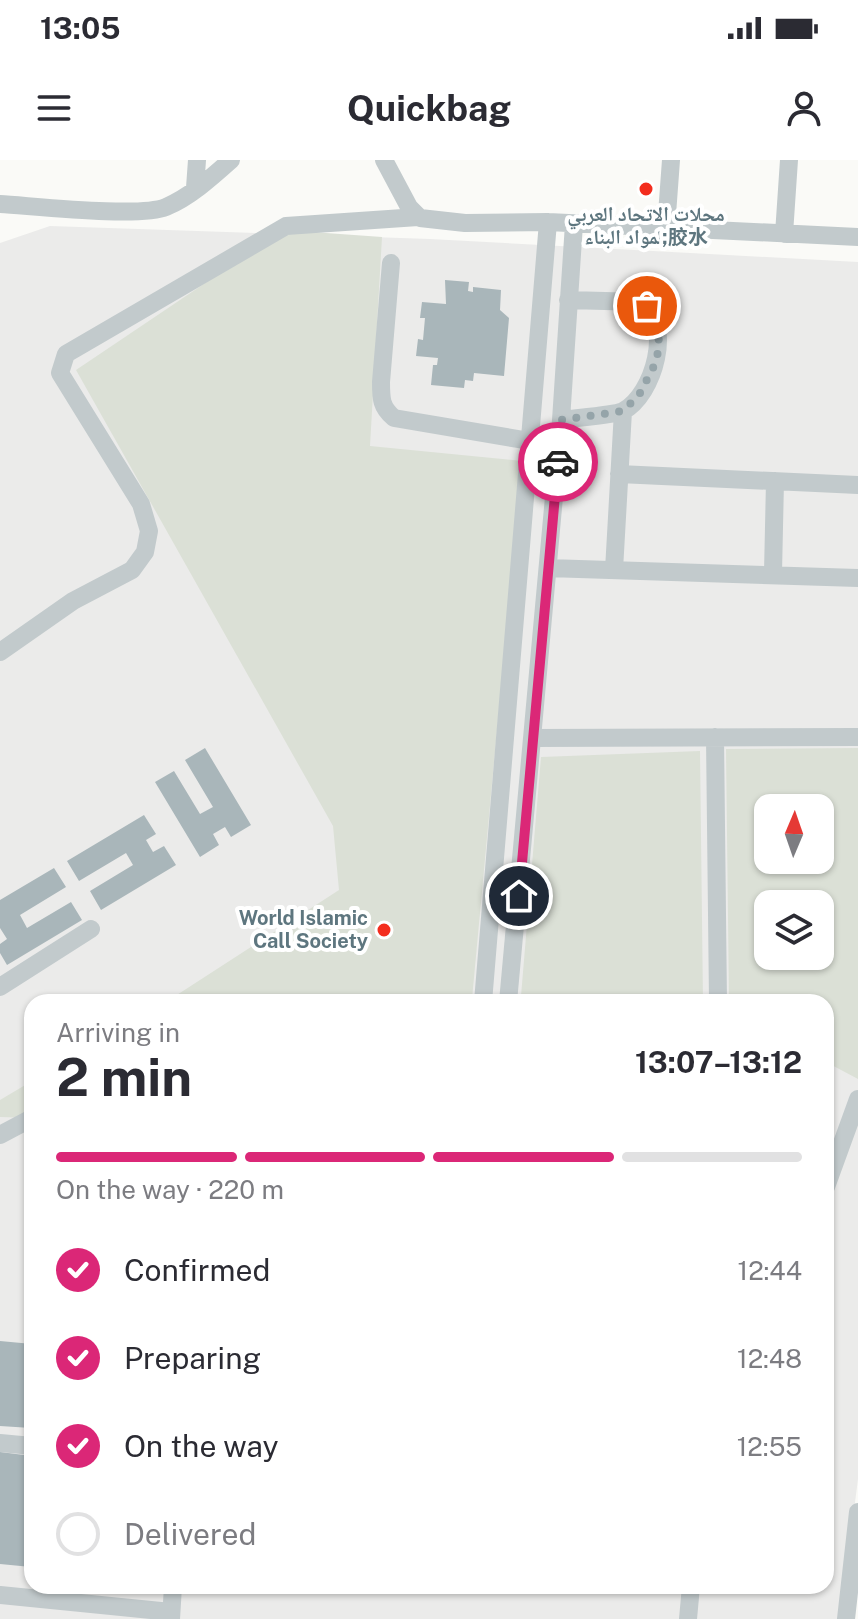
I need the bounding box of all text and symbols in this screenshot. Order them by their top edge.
text: 13:05 [40,10,120,46]
icon: menu [32,86,76,130]
icon: person [782,86,826,130]
text: Quickbag [347,87,511,129]
marker: محلات الاتحاد العربي لمواد البناء;胶水 [637,180,655,198]
place label: محلات الاتحاد العربي لمواد البناء;胶水 [567,202,725,249]
pin [613,272,681,340]
icon: bag [625,284,669,328]
courier [518,422,598,502]
icon: car [536,440,580,484]
north arrow [754,794,834,874]
map controls [754,794,834,970]
pin [485,862,553,930]
icon: home [497,874,541,918]
button: layers [754,890,834,970]
place label: World Islamic Call Society [239,906,368,953]
marker: World Islamic Call Society [375,921,393,939]
text: Arriving in [56,1017,180,1048]
text: 13:07–13:12 [635,1044,802,1080]
text: 2 min [56,1047,192,1108]
text: On the way · 220 m [56,1174,284,1205]
icon: check [56,1248,100,1292]
text: Confirmed [124,1252,270,1288]
text: 12:44 [738,1255,802,1286]
icon: check [56,1336,100,1380]
text: Preparing [124,1340,261,1376]
text: 12:48 [737,1343,802,1374]
icon: check [56,1424,100,1468]
text: On the way [124,1428,278,1464]
text: 12:55 [737,1431,802,1462]
text: Delivered [124,1516,256,1552]

